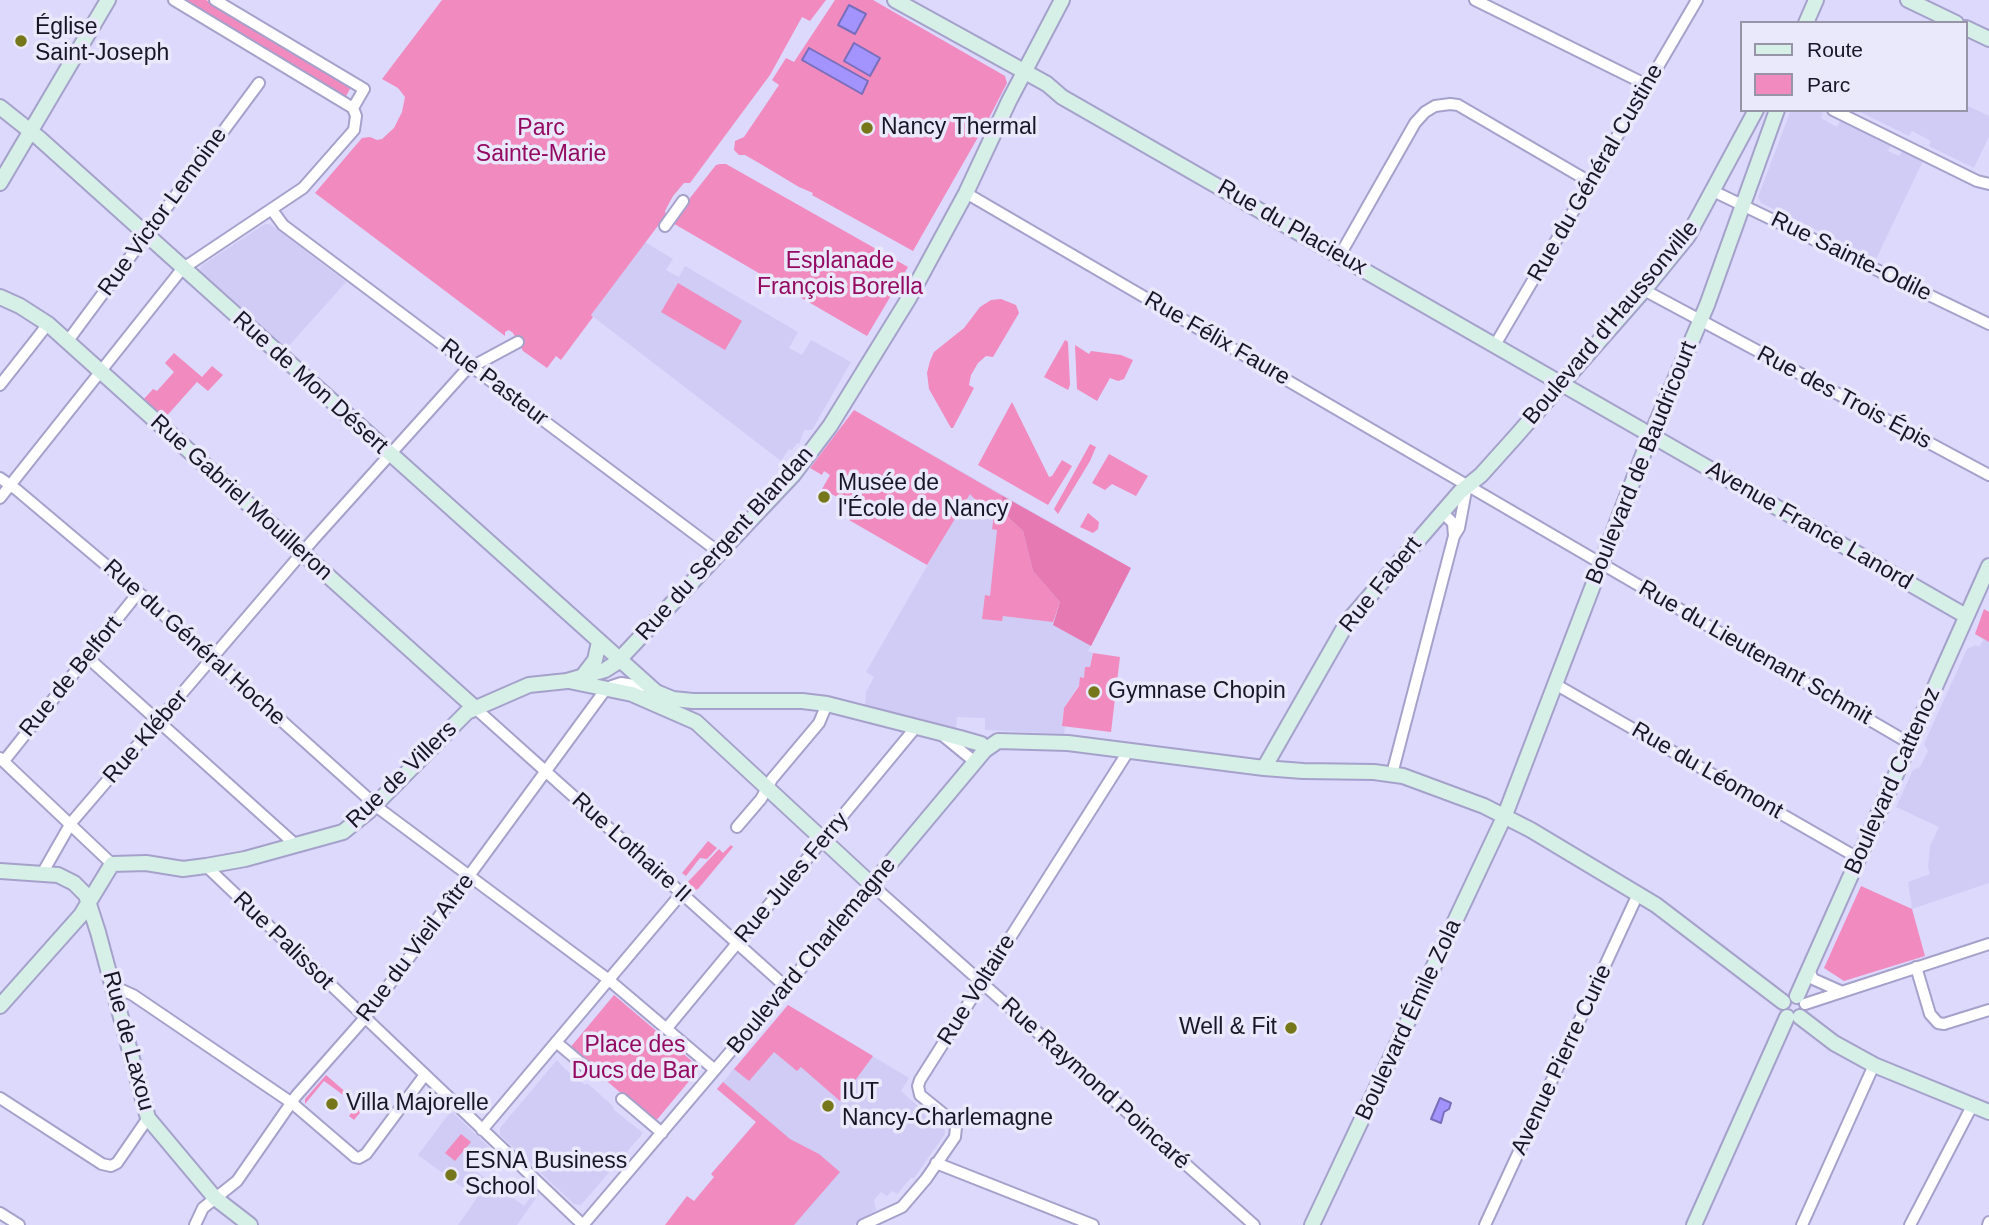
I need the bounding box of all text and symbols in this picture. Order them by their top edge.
place label: Église Saint-Joseph [35,14,169,68]
legend [1741,21,1968,112]
marker: Église Saint-Joseph [13,33,29,49]
text: Route [1807,38,1863,61]
street label: Rue du Général Custine [1522,59,1670,287]
text: Parc [1807,73,1850,96]
place label: Nancy Thermal [881,114,1037,142]
park label: Parc Sainte-Marie [476,115,606,169]
marker: Nancy Thermal [859,120,875,136]
street label: Rue Victor Lemoine [93,122,233,302]
street label: Rue du Placieux [1213,174,1371,282]
street label: Rue Sainte-Odile [1766,206,1936,308]
street label: Boulevard d'Haussonville [1518,215,1704,431]
park label: Esplanade François Borella [757,248,923,302]
street label: Rue Félix Faure [1139,286,1295,392]
street label: Rue de Mon Désert [227,306,393,460]
street label: Rue Pasteur [435,334,553,432]
street label: Boulevard de Baudricourt [1581,338,1703,588]
street label: Rue des Trois Épis [1752,340,1936,456]
street label: Rue Gabriel Mouilleron [144,409,338,587]
street label: Rue du Sergent Blandan [630,441,820,647]
street label: Avenue France Lanord [1701,456,1917,596]
place label: Musée de l'École de Nancy [838,470,1009,524]
marker: Musée de l'École de Nancy [816,489,832,505]
street label: Rue Fabert [1334,532,1428,638]
street label: Rue du Général Hoche [97,554,291,732]
street label: Rue du Lieutenant Schmit [1633,575,1877,731]
street label: Rue de Belfort [14,611,128,743]
place label: Gymnase Chopin [1108,678,1286,706]
street label: Boulevard Cattenoz [1839,683,1947,879]
marker: Gymnase Chopin [1086,684,1102,700]
street label: Rue Kléber [98,685,194,789]
street label: Rue de Villers [341,715,463,835]
street label: Rue du Léomont [1626,717,1788,825]
street label: Rue Lothaire II [566,787,696,909]
street label: Rue Jules Ferry [729,807,855,949]
street label: Boulevard Charlemagne [722,852,902,1060]
street label: Rue du Vieil Aître [351,868,481,1028]
street label: Rue Palissot [227,886,339,996]
street label: Boulevard Émile Zola [1350,915,1468,1125]
street label: Rue Voltaire [932,930,1022,1050]
street label: Avenue Pierre Curie [1506,961,1618,1159]
street label: Rue de Laxou [96,968,160,1114]
street label: Rue Raymond Poincaré [995,992,1195,1176]
place label: Well & Fit [1179,1014,1277,1042]
marker: Well & Fit [1283,1020,1299,1036]
park label: Place des Ducs de Bar [572,1032,698,1086]
place label: IUT Nancy-Charlemagne [842,1079,1053,1133]
place label: Villa Majorelle [346,1090,489,1118]
marker: Villa Majorelle [324,1096,340,1112]
marker: IUT Nancy-Charlemagne [820,1098,836,1114]
place label: ESNA Business School [465,1148,627,1202]
marker: ESNA Business School [443,1167,459,1183]

